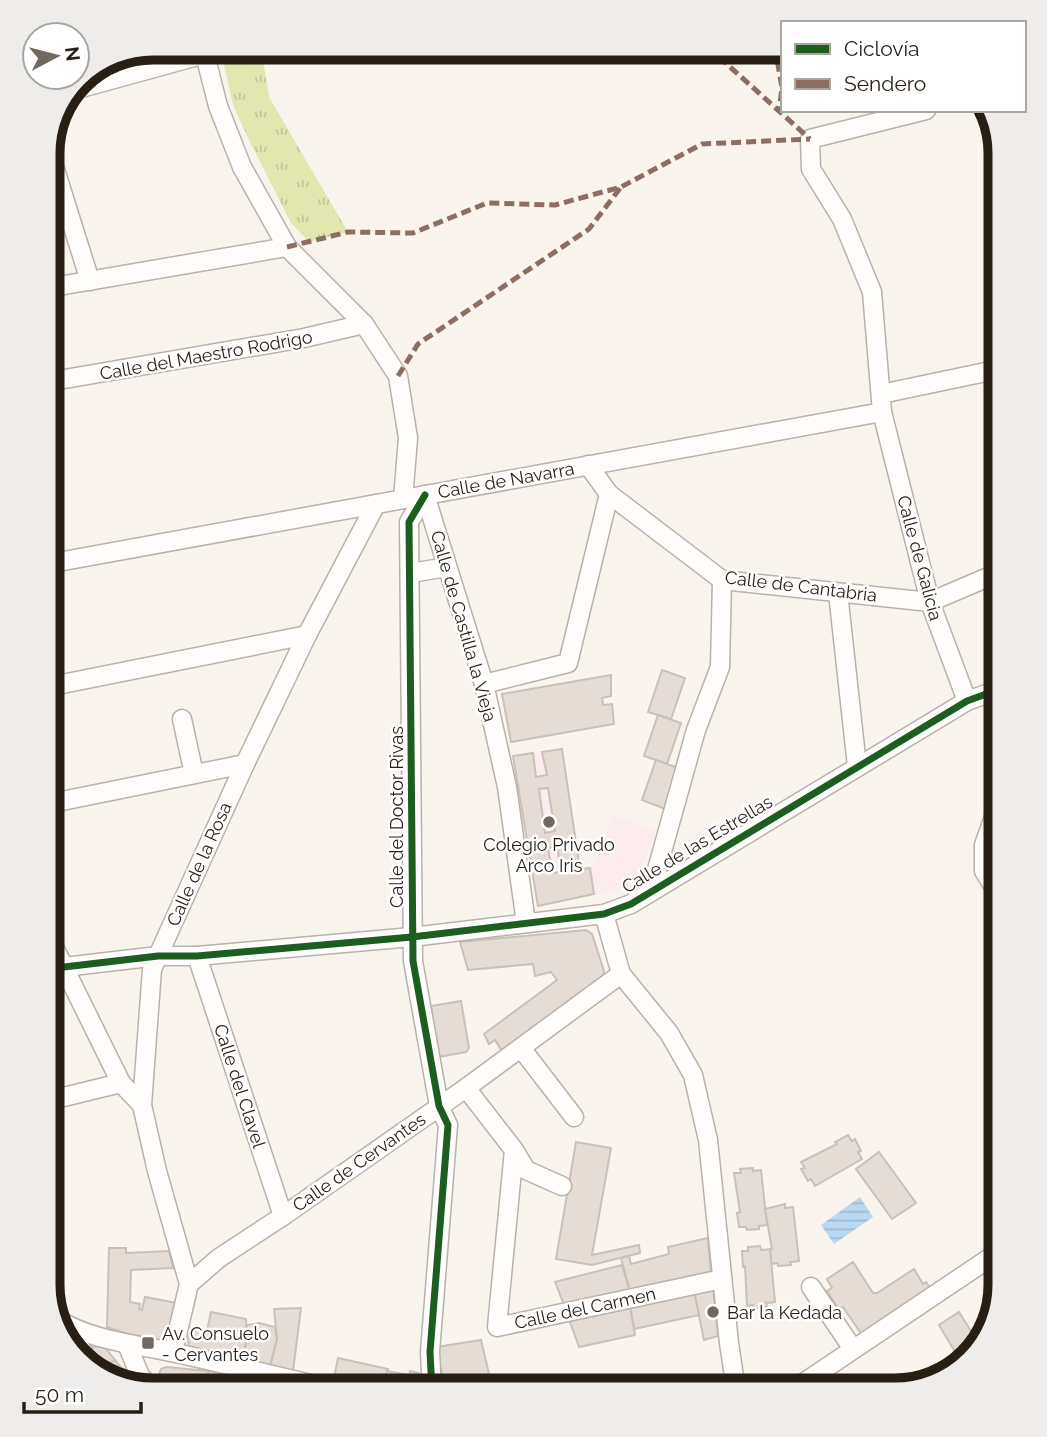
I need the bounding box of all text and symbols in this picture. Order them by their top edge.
north arrow [21,21,91,91]
legend [781,21,1026,112]
text: Ciclovía [844,36,920,61]
text: N [61,45,85,62]
text: Sendero [844,71,926,96]
street label: Calle del Maestro Rodrigo [98,326,314,384]
street label: Calle de Navarra [436,458,576,502]
street label: Calle de Galicia [893,493,947,623]
street label: Calle de Castilla la Vieja [427,528,501,724]
street label: Calle de Cantabria [724,566,878,606]
street label: Calle del Doctor Rivas [386,726,407,908]
street label: Calle de las Estrellas [618,791,776,897]
street label: Calle de la Rosa [162,799,236,929]
marker: Colegio Privado Arco Iris [541,814,557,830]
place label: Colegio Privado Arco Iris [483,834,615,876]
street label: Calle del Clavel [210,1021,270,1151]
street label: Calle de Cervantes [289,1108,430,1216]
street label: Calle del Carmen [512,1283,658,1333]
place label: Bar la Kedada [727,1302,842,1323]
marker: Bar la Kedada [705,1304,721,1320]
place label: Av. Consuelo - Cervantes [162,1323,269,1365]
marker: Av. Consuelo - Cervantes [140,1335,156,1351]
scale bar [24,1370,142,1414]
text: 50 m [35,1382,84,1407]

